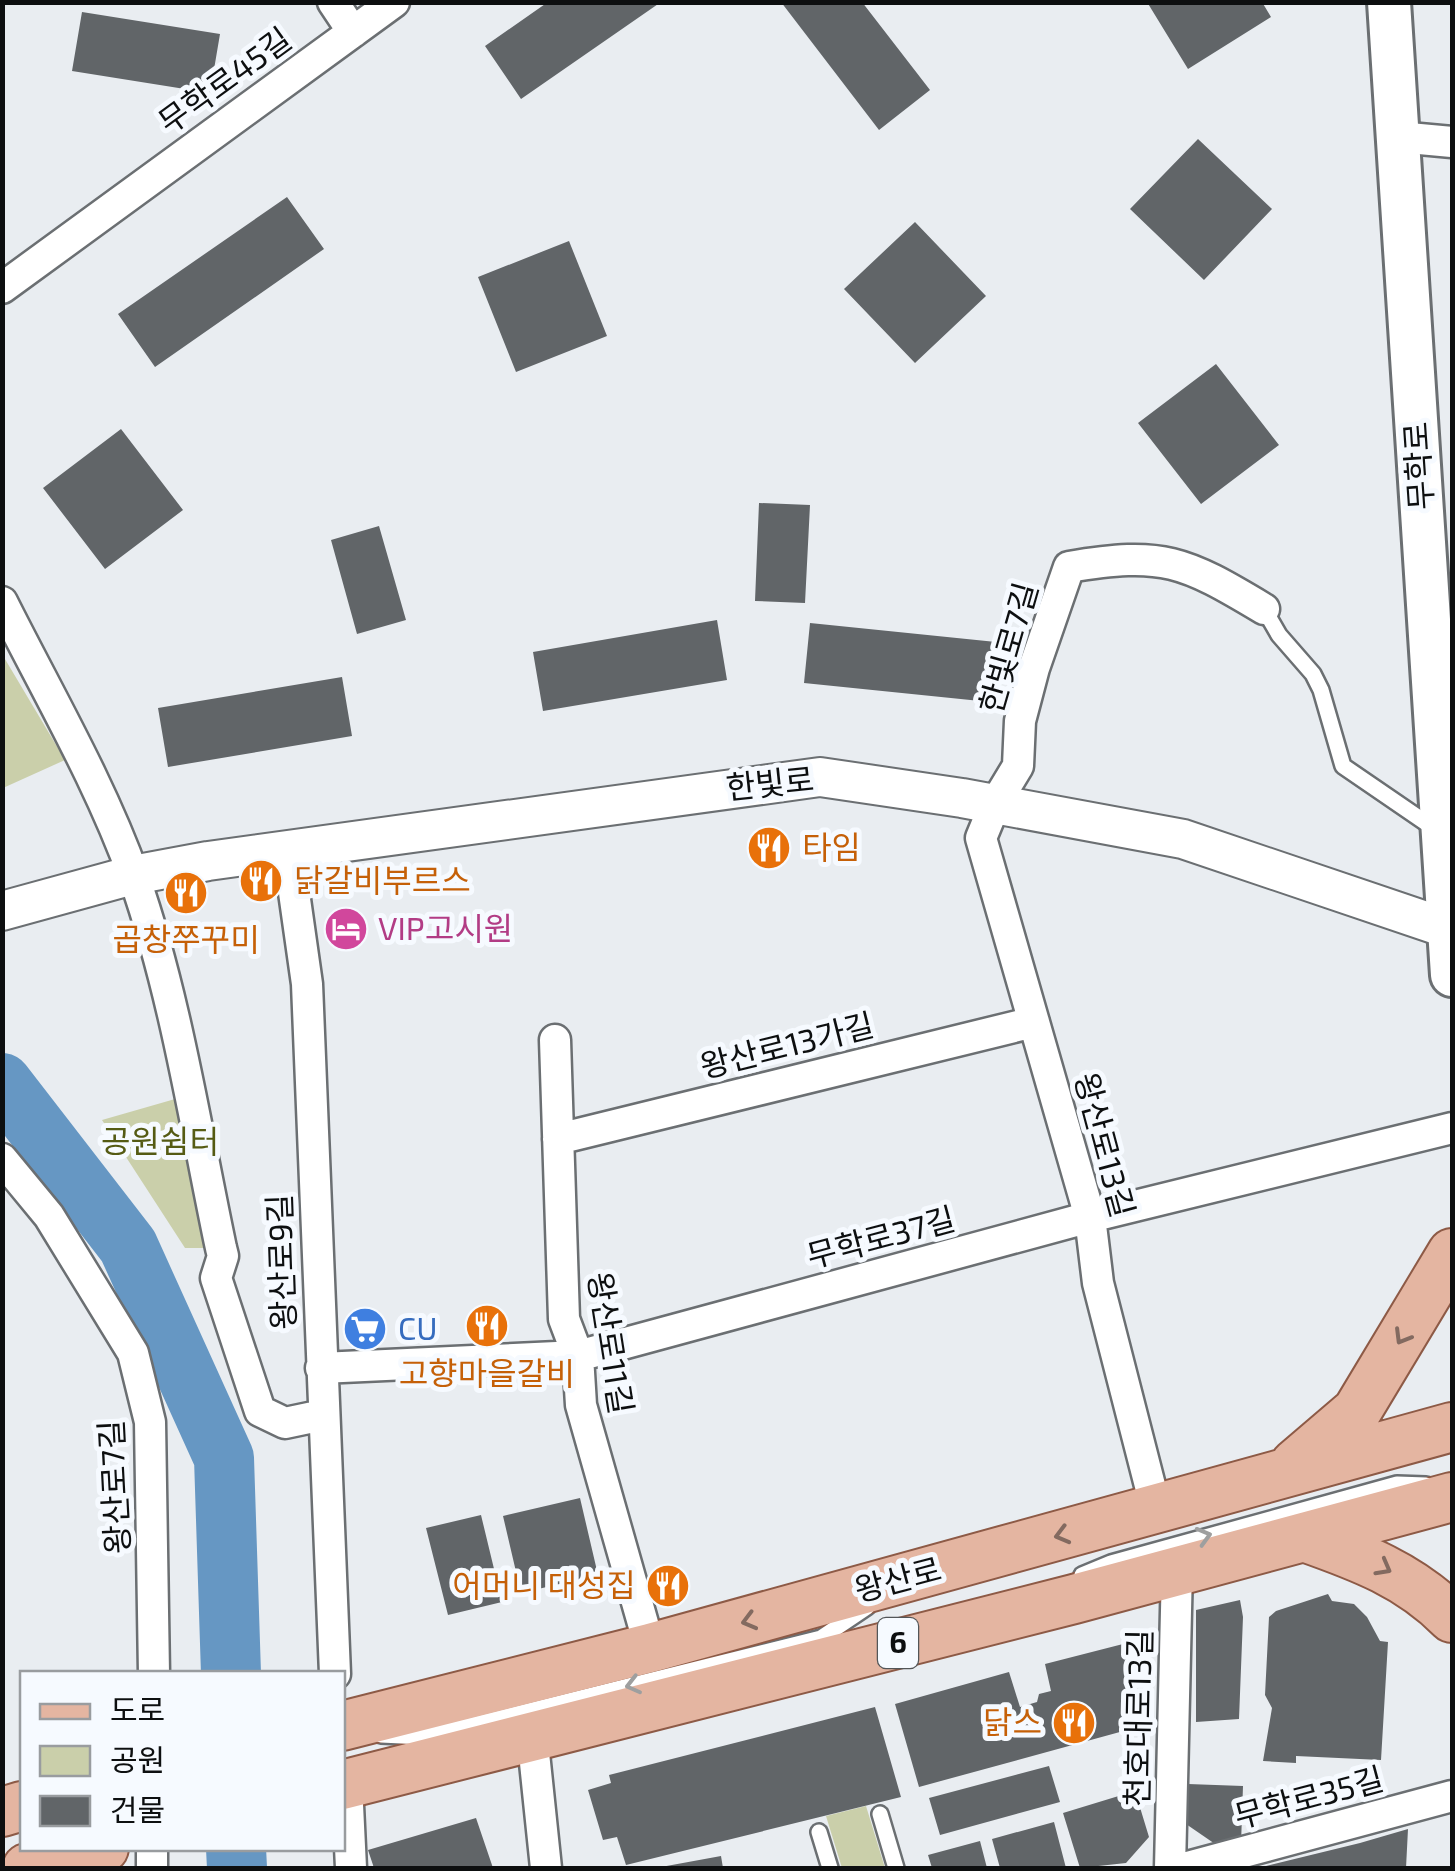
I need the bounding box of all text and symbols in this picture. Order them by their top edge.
street label: 무학로45길 [150,19,298,140]
street label: 무학로 [1395,421,1439,512]
street label: 한빛로7길 [970,578,1044,717]
street label: 한빛로 [724,758,816,806]
restaurant icon: 타임 [746,825,792,871]
place label: 타임 [802,827,861,865]
restaurant icon: 닭갈비부르스 [238,858,284,904]
place label: 닭갈비부르스 [294,860,471,898]
restaurant icon: 곱창쭈꾸미 [163,870,209,916]
hotel icon: VIP고시원 [323,906,369,952]
place label: VIP고시원 [378,908,513,946]
place label: 곱창쭈꾸미 [112,919,260,957]
street label: 왕산로13가길 [696,1004,877,1084]
street label: 왕산로13길 [1068,1068,1143,1221]
park label: 공원쉼터 [101,1121,219,1159]
street label: 왕산로9길 [259,1193,301,1331]
street label: 무학로37길 [802,1198,959,1274]
street label: 왕산로11길 [582,1269,642,1416]
restaurant icon: 고향마을갈비 [464,1303,510,1349]
supermarket icon: CU [342,1306,388,1352]
place label: CU [398,1308,438,1346]
one-way arrow [1395,1326,1414,1344]
place label: 고향마을갈비 [399,1353,575,1391]
street label: 왕산로7길 [91,1419,135,1555]
one-way arrow [1054,1523,1071,1544]
one-way arrow [1195,1527,1212,1548]
street label: 왕산로 [850,1548,945,1608]
one-way arrow [1373,1556,1391,1576]
restaurant icon: 어머니 대성집 [645,1563,691,1609]
place label: 어머니 대성집 [452,1565,636,1603]
one-way arrow [741,1610,758,1631]
road number: 6 [878,1618,918,1668]
street label: 천호대로13길 [1116,1629,1158,1807]
legend [20,1671,345,1851]
one-way arrow [625,1673,642,1694]
text: 도로 [110,1691,165,1727]
restaurant icon: 닭스 [1051,1700,1097,1746]
place label: 닭스 [983,1702,1042,1740]
text: 공원 [110,1741,165,1777]
street label: 무학로35길 [1230,1758,1387,1834]
text: 건물 [110,1791,165,1827]

